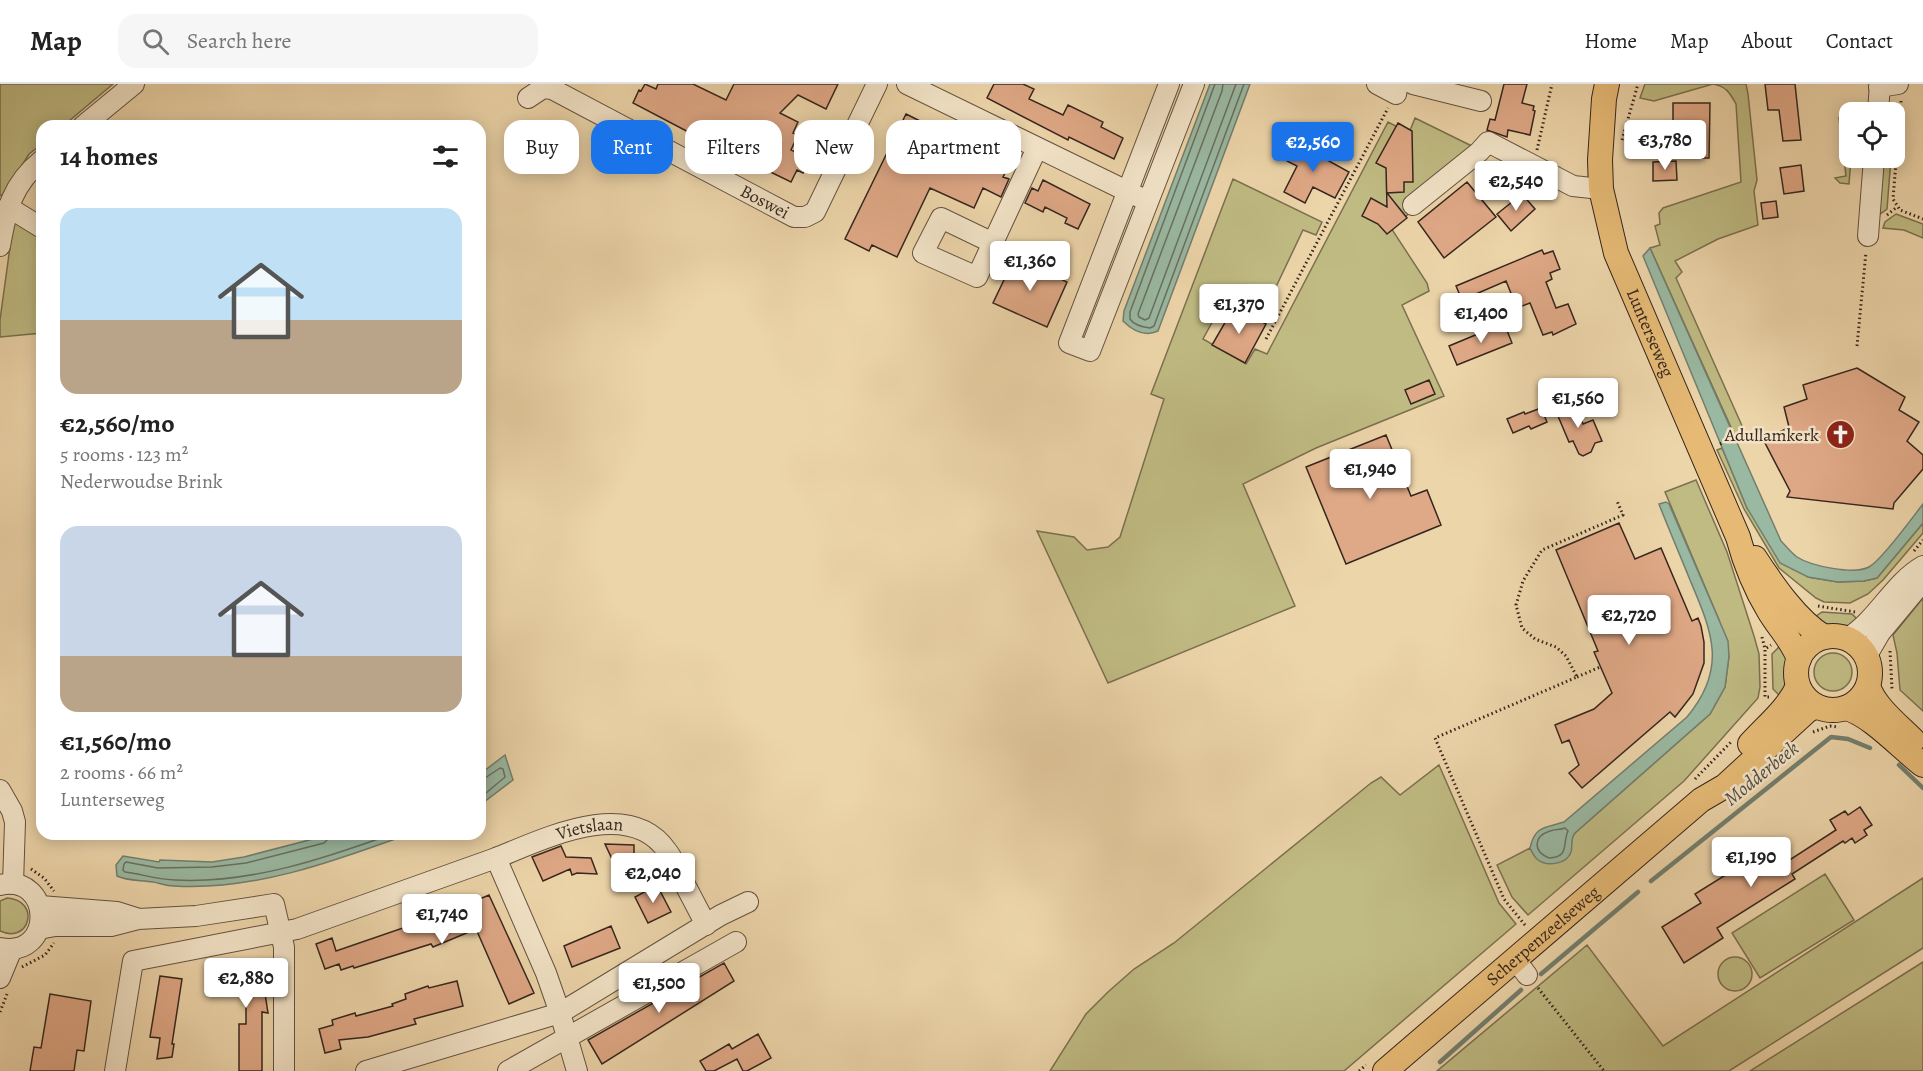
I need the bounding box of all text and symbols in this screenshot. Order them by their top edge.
search box [118,14,538,68]
text: Map [30,22,82,60]
icon: search [139,25,172,58]
text: Search here [187,26,291,56]
text: Home [1584,27,1637,55]
text: Map [1670,27,1708,55]
text: About [1741,27,1793,55]
text: Contact [1826,27,1893,55]
map controls [1839,102,1905,168]
button: locate [1839,102,1905,168]
chip: Buy [504,120,579,174]
chip: Rent [591,120,673,174]
chip: Filters [685,120,782,174]
chip: New [794,120,874,174]
chip: Apartment [886,120,1021,174]
pin: €3,780 [1616,120,1714,171]
pin: €2,560 [1264,122,1362,173]
text: €3,780 [1638,126,1692,153]
text: €2,560 [1286,128,1340,155]
text: 14 homes [60,139,158,174]
icon: filters [429,140,462,173]
pin: €2,540 [1467,161,1565,212]
text: €2,540 [1489,167,1543,194]
street label: Boswei [736,179,794,224]
pin: €1,360 [981,241,1079,292]
icon: home [207,247,315,355]
text: €1,360 [1004,247,1056,274]
pin: €1,370 [1190,284,1288,335]
street label: Lunterseweg [1621,285,1680,381]
text: €1,370 [1213,290,1265,317]
pin: €1,400 [1432,293,1530,344]
text: €1,400 [1454,299,1508,326]
pin: €1,560 [1529,378,1627,429]
text: €1,560 [1552,384,1604,411]
text: €2,560/mo [60,406,175,441]
church icon: Adullamkerk [1824,419,1856,451]
place label: Adullamkerk [1724,423,1819,447]
text: 5 rooms · 123 m² [60,441,188,468]
pin: €1,940 [1321,449,1419,500]
text: €1,940 [1344,455,1396,482]
text: Nederwoudse Brink [60,468,223,495]
icon: home [207,565,315,673]
pin: €2,720 [1580,595,1678,646]
text: €2,720 [1602,601,1656,628]
text: €1,560/mo [60,724,171,759]
water label: Modderbeek [1718,735,1804,812]
text: 2 rooms · 66 m² [60,759,183,786]
text: Lunterseweg [60,786,165,813]
street label: Vietslaan [552,812,624,846]
pin: €1,190 [1702,837,1800,888]
text: €1,190 [1726,843,1776,870]
pin: €2,040 [604,853,702,904]
text: €2,040 [625,859,681,886]
street label: Scherpenzeelseweg [1481,880,1605,991]
pin: €1,740 [393,894,491,945]
text: €1,740 [416,900,468,927]
pin: €2,880 [197,958,295,1009]
pin: €1,500 [610,963,708,1014]
text: €2,880 [218,964,274,991]
text: €1,500 [633,969,685,996]

